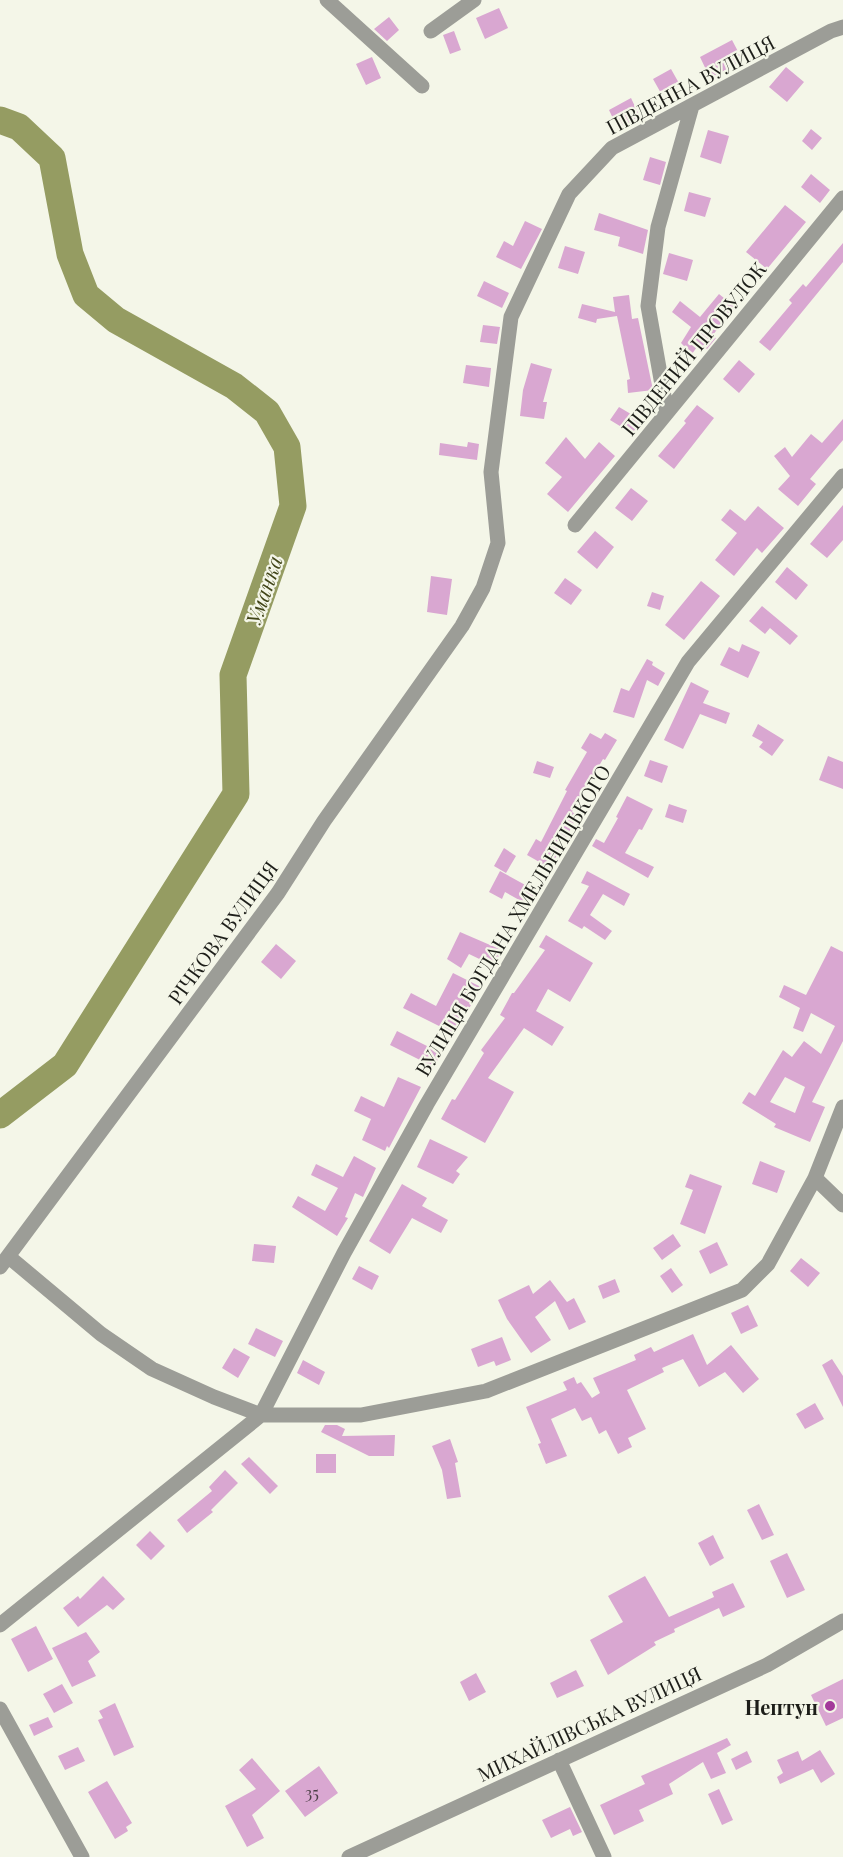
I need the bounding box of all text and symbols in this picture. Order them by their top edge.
street label: ПІВДЕННА ВУЛИЦЯ [601,28,779,140]
street label: ПІВДЕНИЙ ПРОВУЛОК [614,255,772,441]
water label: Уманка [238,552,288,628]
street label: ВУЛИЦЯ БОГДАНА ХМЕЛЬНИЦЬКОГО [408,759,616,1081]
street label: РІЧКОВА ВУЛИЦЯ [161,855,283,1009]
street label: МИХАЙЛІВСЬКА ВУЛИЦЯ [472,1659,706,1787]
place label: Нептун [745,1693,818,1720]
marker: Нептун [823,1699,837,1713]
house number: 35 [305,1782,319,1803]

